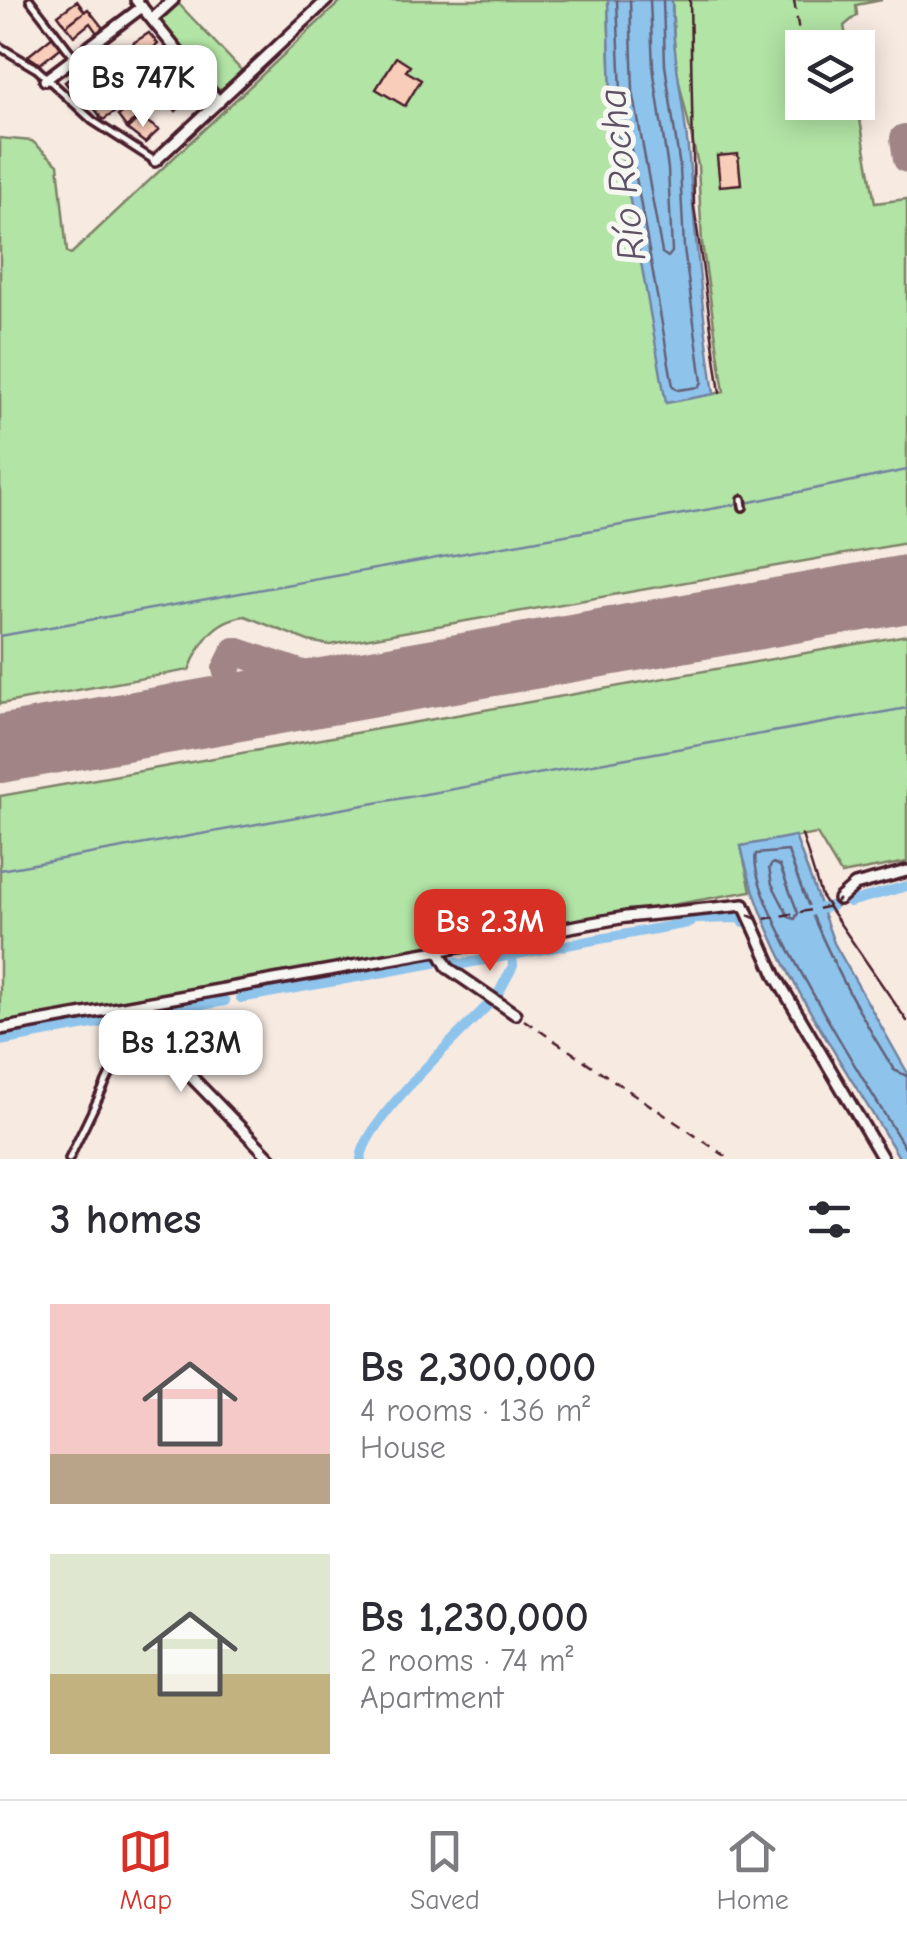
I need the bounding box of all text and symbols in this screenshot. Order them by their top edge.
map controls [785,30,875,120]
button: layers [785,30,875,120]
pin: Bs 747K [51,45,235,130]
text: Bs 747K [91,59,195,96]
water label: Río Rocha [589,86,655,264]
pin: Bs 2.3M [398,889,582,974]
text: Bs 2.3M [436,903,544,940]
pin: Bs 1.23M [78,1010,284,1095]
text: Bs 1.23M [121,1024,241,1061]
icon: filters [802,1192,857,1247]
text: 3 homes [50,1195,201,1244]
text: Bs 2,300,000 [360,1343,596,1392]
icon: home [130,1344,250,1464]
text: 4 rooms · 136 m² [360,1392,590,1429]
text: House [360,1429,446,1466]
text: Bs 1,230,000 [360,1593,589,1642]
icon: home [130,1594,250,1714]
text: 2 rooms · 74 m² [360,1642,573,1679]
text: Apartment [360,1679,503,1716]
tab: Map [118,1824,173,1916]
tab: Saved [410,1824,480,1916]
tab: Home [716,1824,789,1916]

